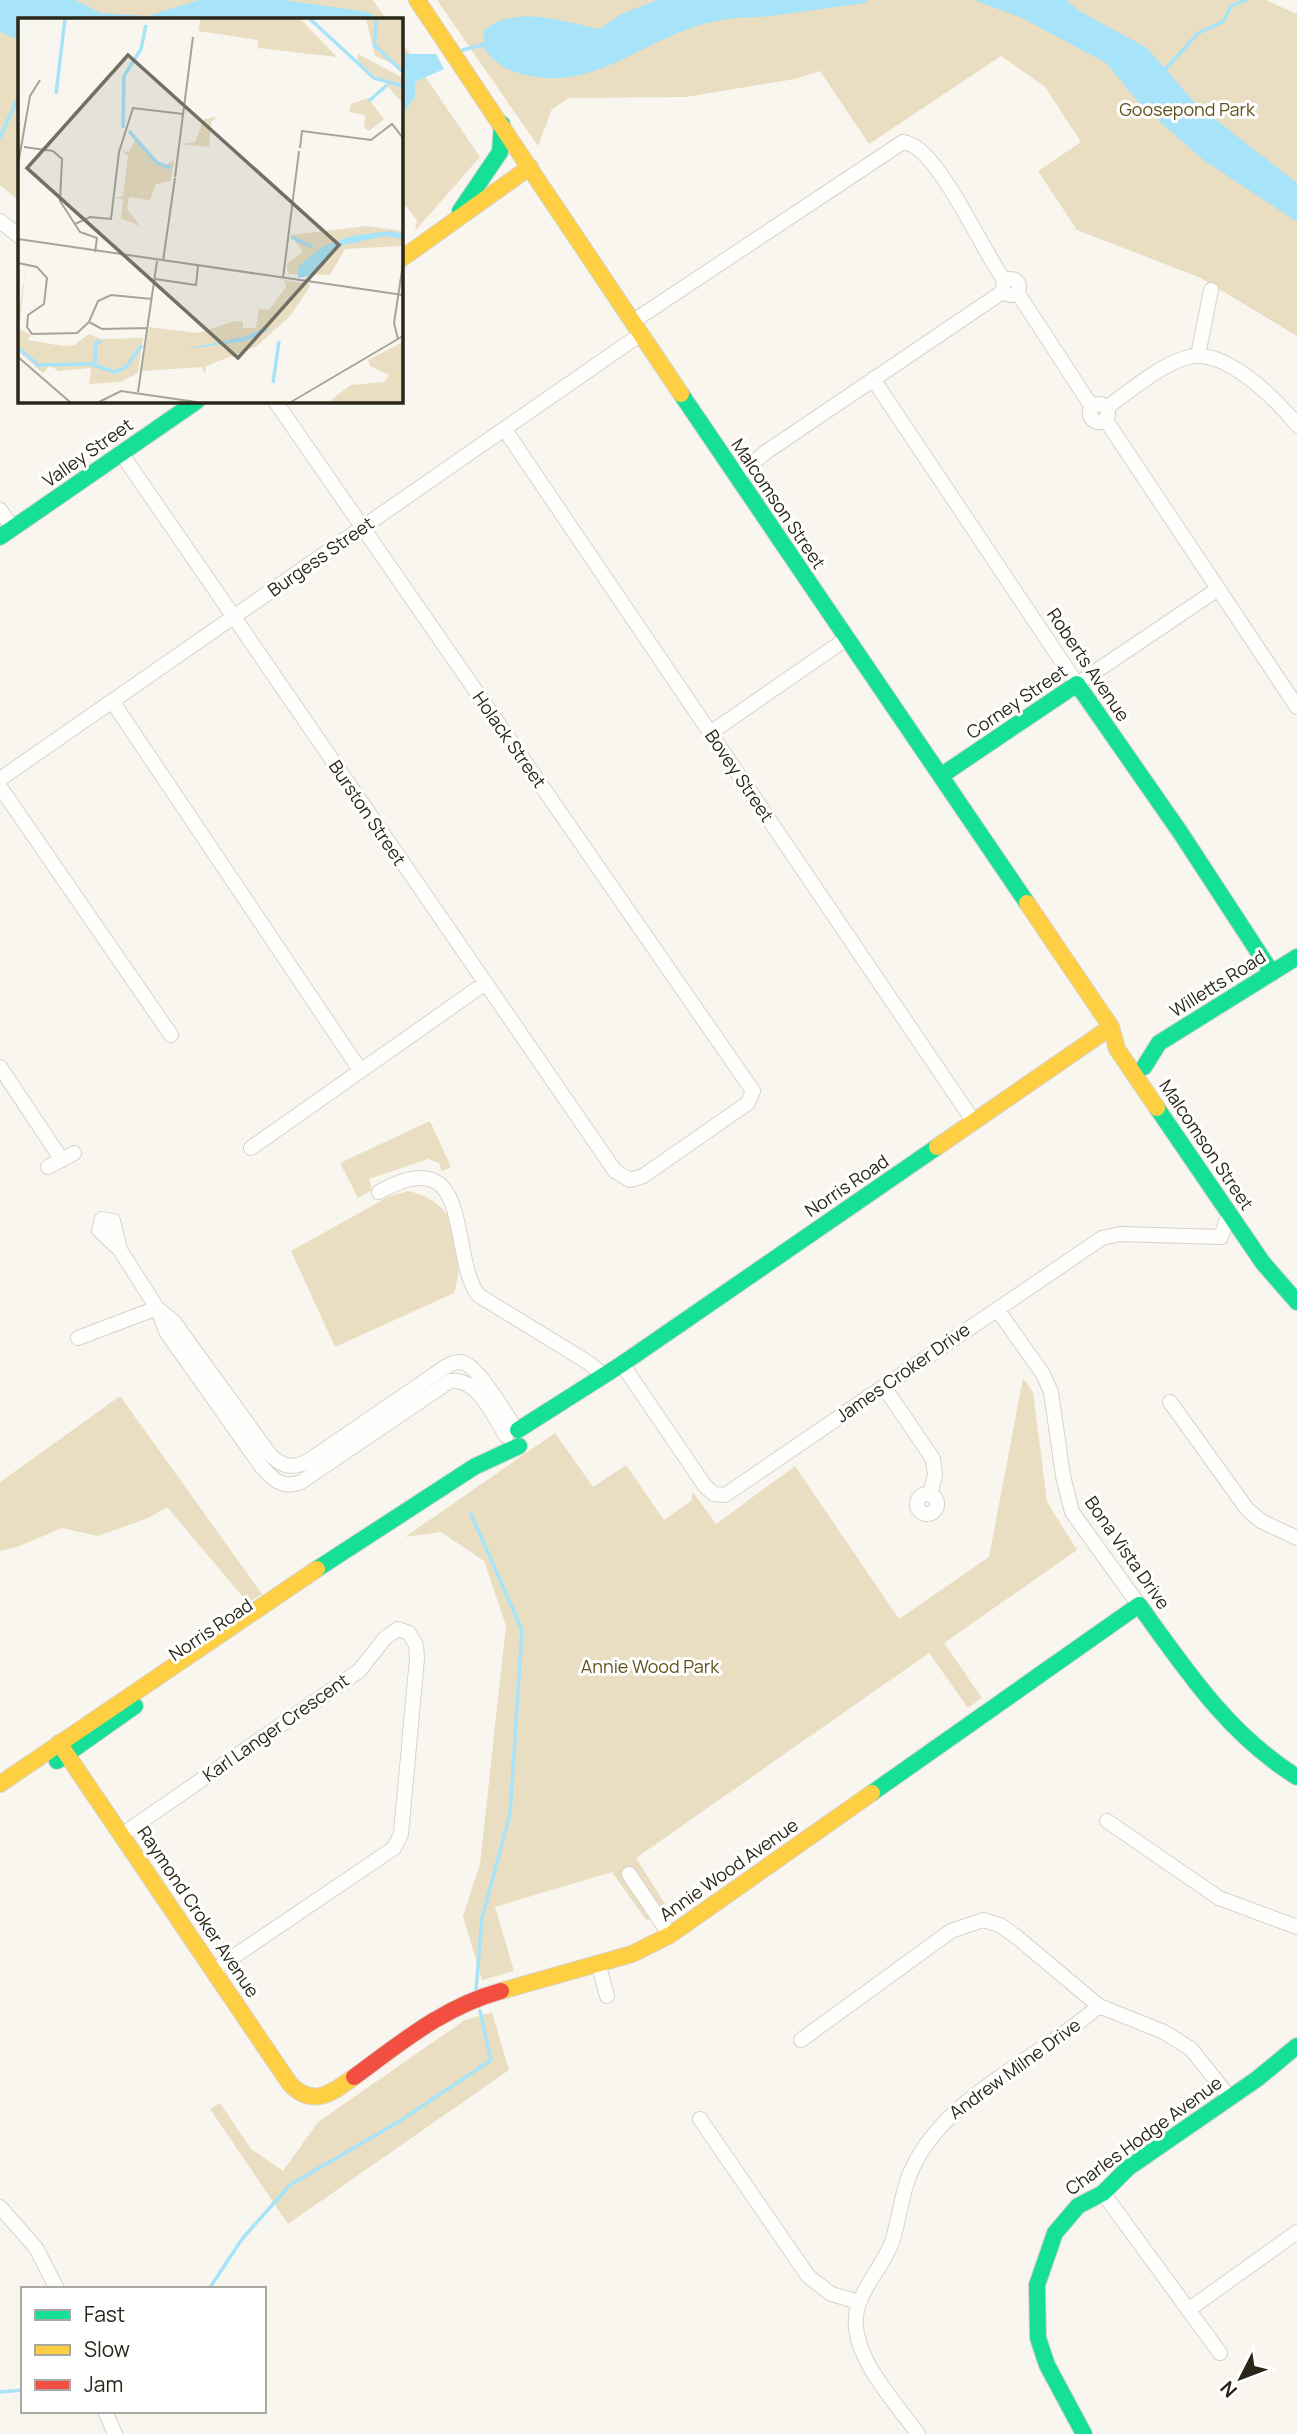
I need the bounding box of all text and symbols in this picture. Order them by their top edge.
inset map [18,18,402,402]
park label: Goosepond Park [1119,97,1256,121]
street label: Valley Street [38,412,137,492]
street label: Malcomson Street [726,434,831,573]
street label: Burgess Street [263,511,378,602]
street label: Roberts Avenue [1042,603,1136,726]
street label: Corney Street [961,659,1072,744]
street label: Holack Street [468,686,552,792]
street label: Bovey Street [700,725,780,826]
street label: Burston Street [324,755,412,870]
street label: Willetts Road [1165,944,1270,1022]
street label: Malcomson Street [1154,1075,1259,1214]
street label: Norris Road [800,1148,893,1222]
street label: James Croker Drive [831,1317,974,1427]
street label: Bona Vista Drive [1080,1491,1176,1614]
street label: Norris Road [164,1592,257,1666]
park label: Annie Wood Park [581,1654,720,1678]
street label: Karl Langer Crescent [198,1668,353,1787]
street label: Annie Wood Avenue [654,1812,803,1926]
street label: Raymond Croker Avenue [132,1821,265,2002]
street label: Andrew Milne Drive [944,2012,1085,2124]
street label: Charles Hodge Avenue [1060,2070,1226,2200]
legend [21,2287,266,2413]
text: Fast [84,2300,125,2328]
text: Slow [84,2335,130,2363]
north arrow [1206,2343,1276,2413]
text: Jam [84,2370,123,2398]
text: N [1214,2376,1243,2403]

